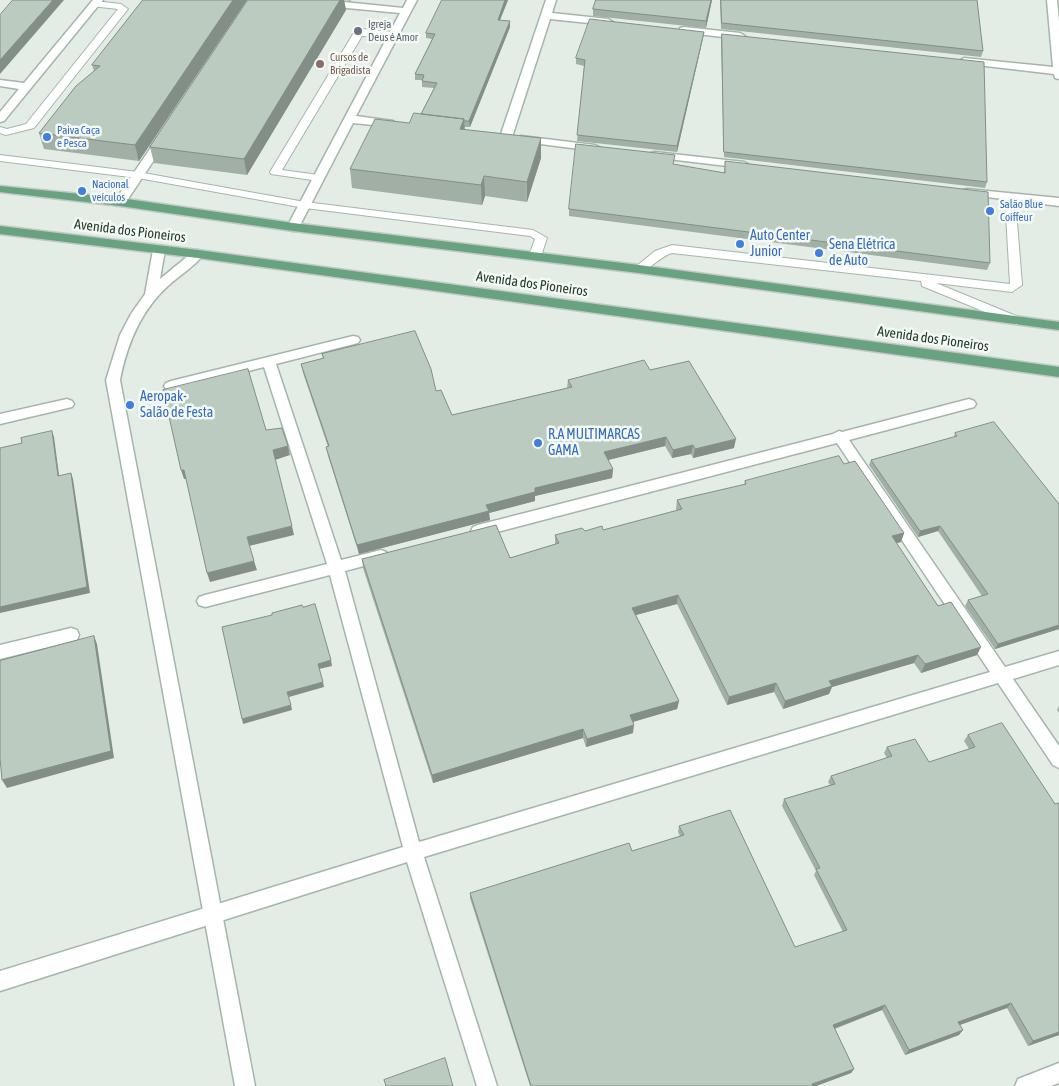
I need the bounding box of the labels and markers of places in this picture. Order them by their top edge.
place label: Igreja Deus é Amor [368,18,418,44]
marker: Igreja Deus é Amor [352,25,364,37]
place label: Cursos de Brigadista [330,51,371,77]
marker: Cursos de Brigadista [314,58,326,70]
place label: Paiva Caça e Pesca [57,124,100,150]
marker: Paiva Caça e Pesca [41,131,53,143]
place label: Nacional veículos [92,178,129,204]
marker: Nacional veículos [76,185,88,197]
place label: Salão Blue Coiffeur [1000,198,1043,224]
marker: Salão Blue Coiffeur [984,205,996,217]
place label: Auto Center Junior [750,228,810,260]
place label: Sena Elétrica de Auto [829,237,895,270]
marker: Auto Center Junior [734,238,746,250]
marker: Sena Elétrica de Auto [813,247,825,259]
place label: Aeropak- Salão de Festa [140,389,213,422]
marker: Aeropak- Salão de Festa [124,399,136,411]
place label: R.A MULTIMARCAS GAMA [548,427,640,460]
marker: R.A MULTIMARCAS GAMA [532,437,544,449]

